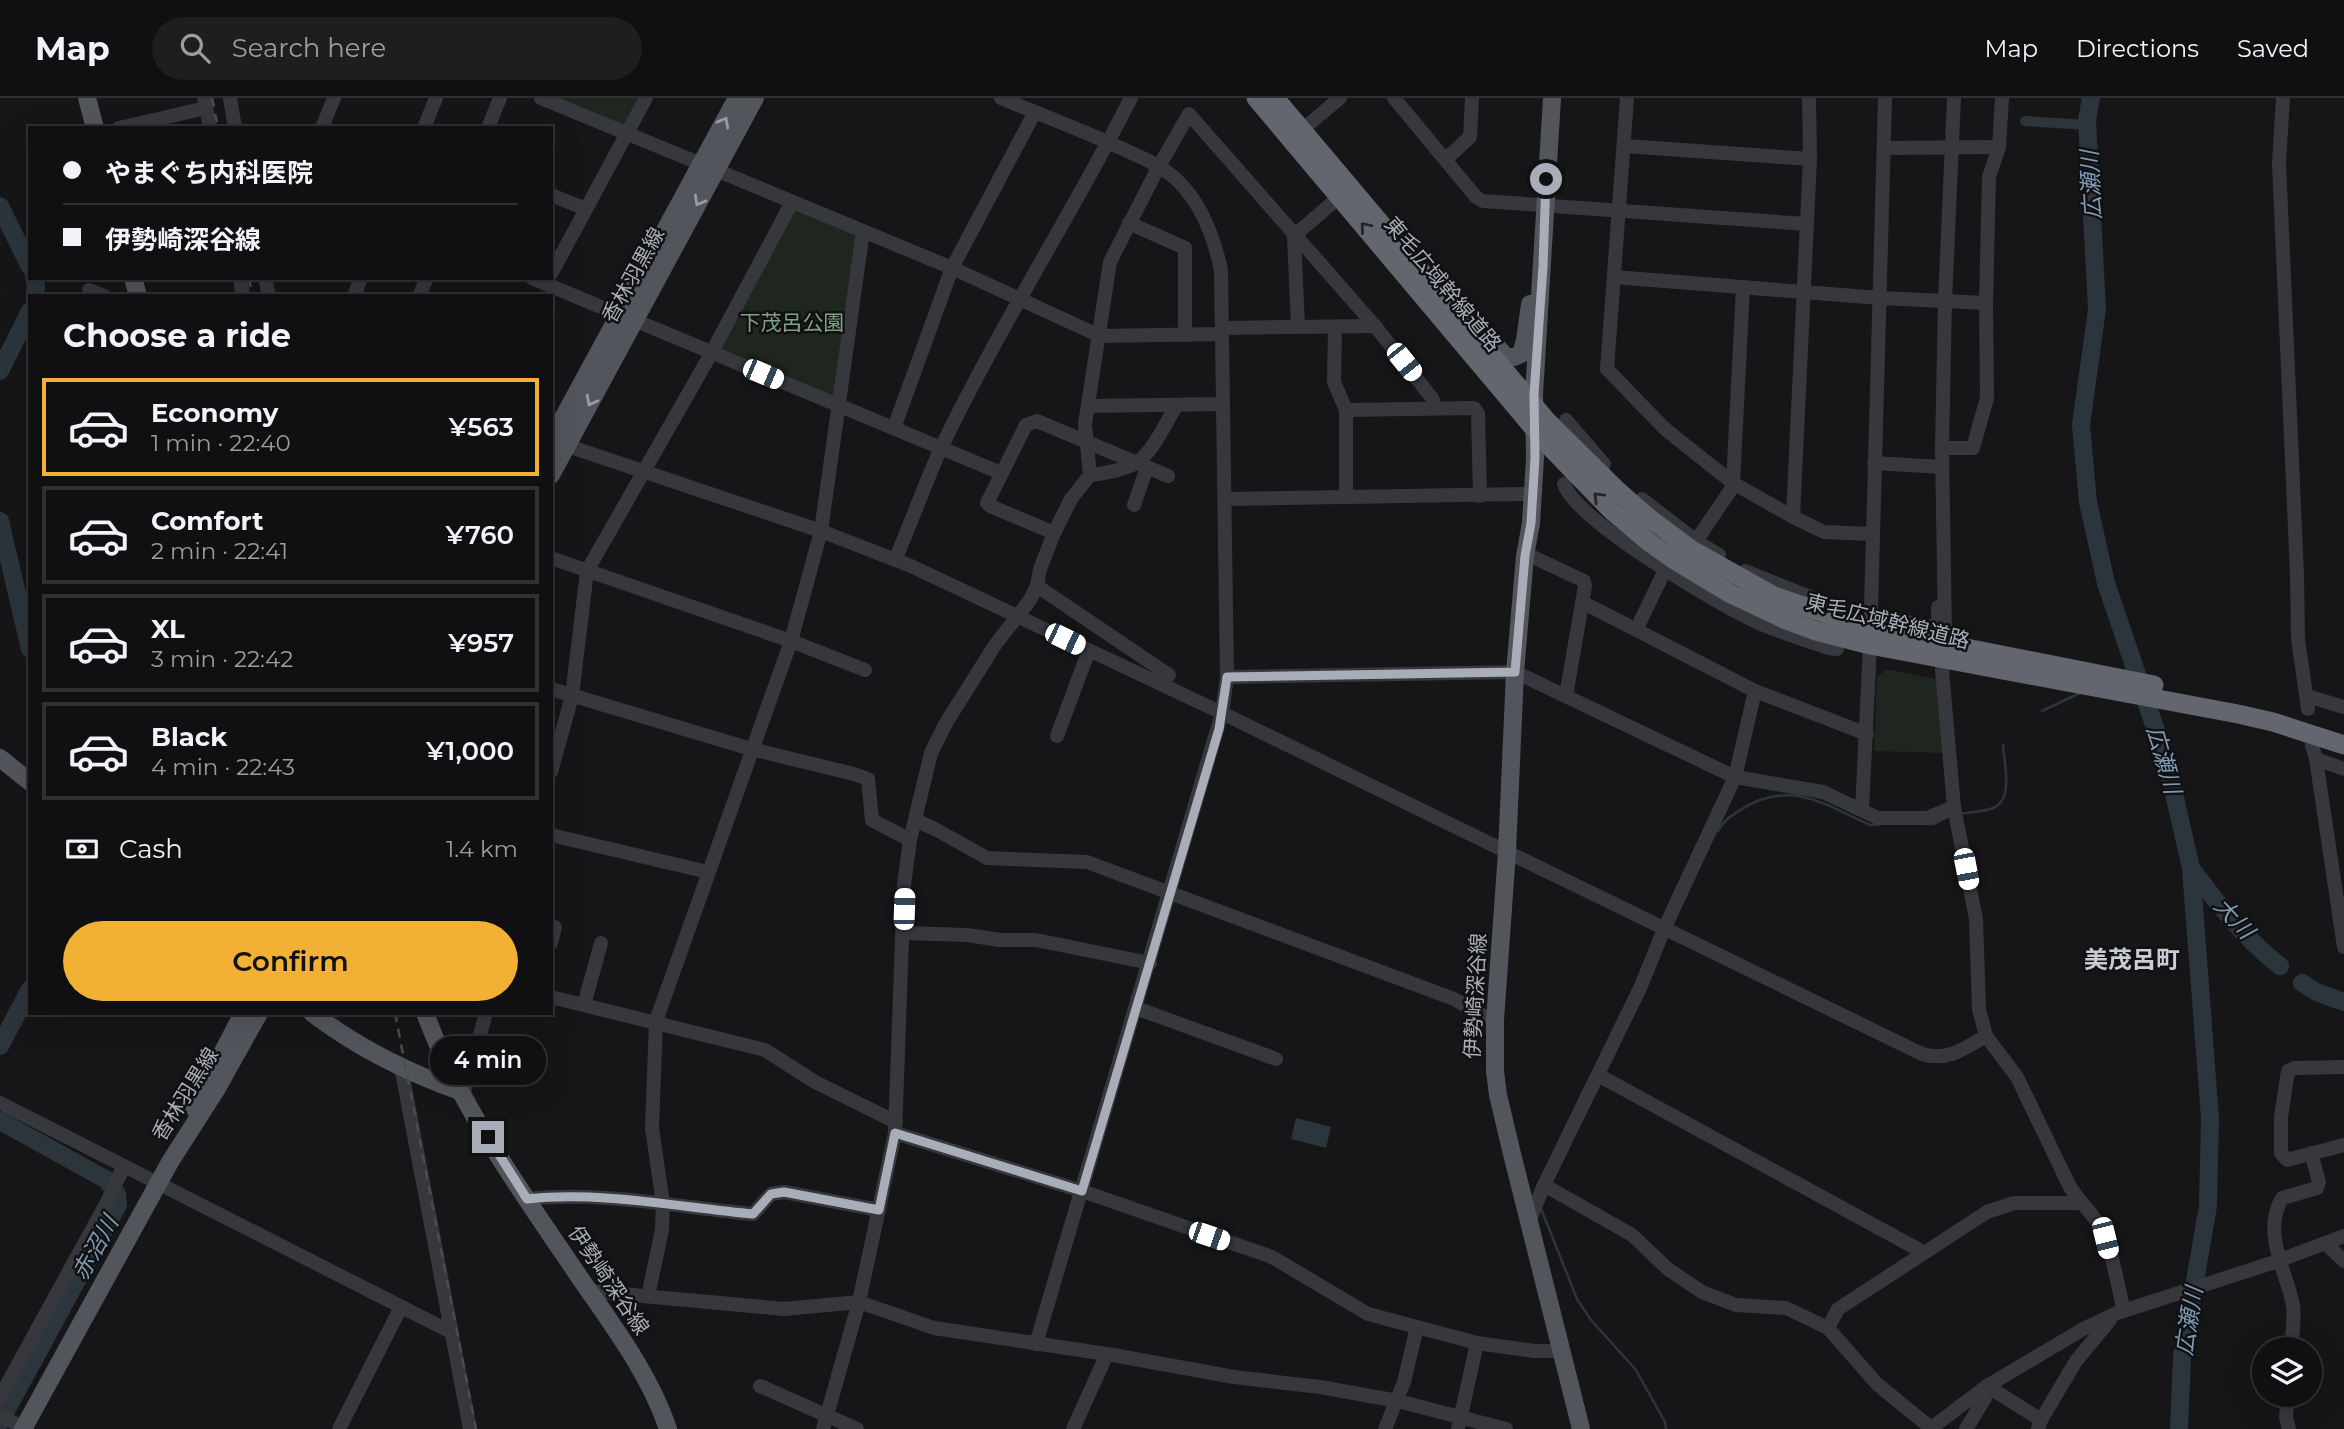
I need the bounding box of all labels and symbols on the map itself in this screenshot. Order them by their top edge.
one-way arrow [716,117,730,129]
water label: 広瀬川 [2075,147,2107,220]
route start [1530,163,1562,195]
one-way arrow [694,194,707,206]
street label: 東毛広域幹線道路 [1379,212,1507,356]
one-way arrow [1361,222,1373,235]
street label: 香林羽黒線 [597,223,669,327]
park label: 下茂呂公園 [740,310,845,335]
car [1383,339,1426,385]
car [740,356,787,392]
one-way arrow [586,394,599,406]
one-way arrow [1594,493,1607,506]
street label: 東毛広域幹線道路 [1803,589,1973,653]
car [1042,620,1089,658]
water label: 広瀬川 [2141,723,2188,800]
car [1952,846,1981,892]
car [893,888,916,930]
water label: 大川 [2208,892,2262,947]
street label: 伊勢崎深谷線 [1459,932,1491,1060]
district label: 美茂呂町 [2084,945,2180,974]
callout: 4 min [430,1035,546,1084]
street label: 香林羽黒線 [147,1043,223,1145]
route end [472,1121,504,1153]
water label: 赤沼川 [66,1208,125,1285]
car [2090,1215,2121,1261]
car [1186,1219,1233,1253]
street label: 伊勢崎深谷線 [563,1221,655,1339]
water label: 広瀬川 [2170,1282,2209,1357]

